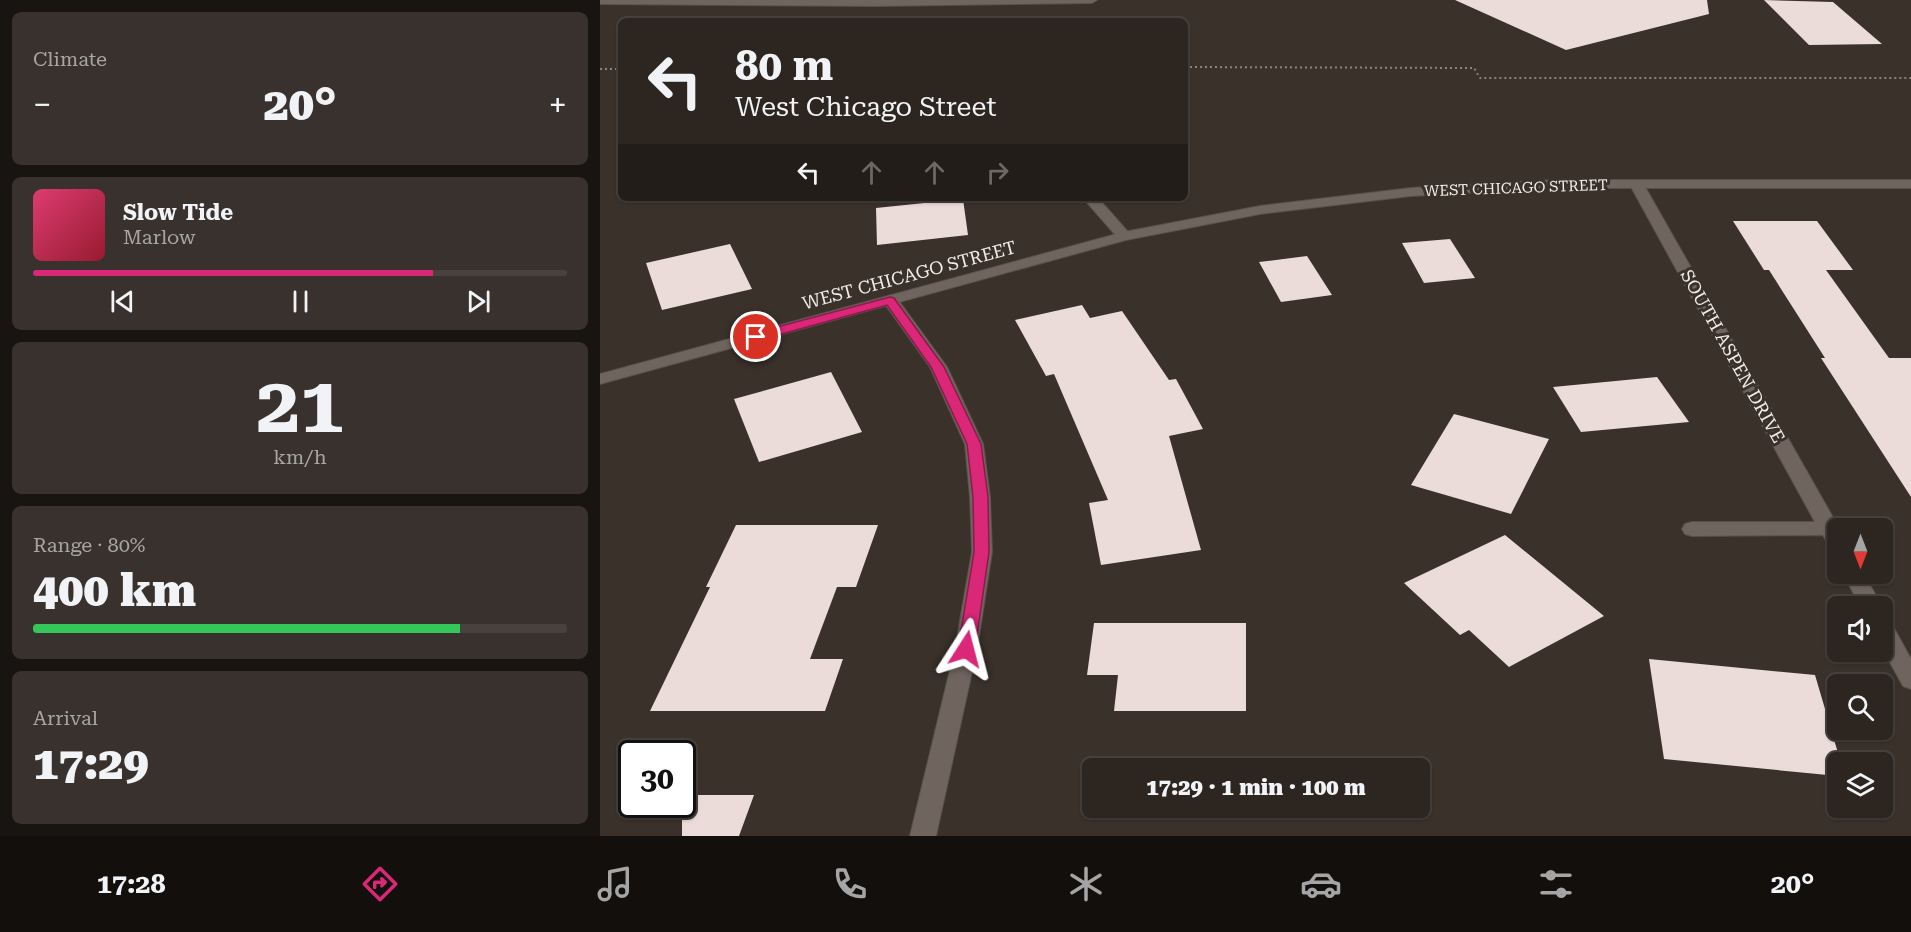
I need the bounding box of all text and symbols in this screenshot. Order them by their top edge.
text: 80 m [735,41,833,90]
icon: left [636,42,714,120]
text: Climate [33,47,107,71]
text: 20° [264,78,337,131]
text: − [33,85,51,124]
text: + [549,85,567,124]
text: West Chicago Street [735,91,996,123]
icon: left [792,156,825,189]
icon: ahead [855,156,888,189]
icon: ahead [918,156,951,189]
icon: right [981,156,1014,189]
street label: WEST CHICAGO STREET [1424,176,1608,200]
text: Slow Tide [123,200,233,225]
text: Marlow [123,225,196,249]
street label: WEST CHICAGO STREET [800,236,1018,314]
street label: SOUTH ASPEN DRIVE [1677,266,1789,446]
icon: previous [106,285,139,318]
icon: pause [284,285,317,318]
icon: next [462,285,495,318]
pin [730,311,781,362]
icon: arrive [739,320,772,353]
text: 21 [256,360,344,451]
text: km/h [273,445,327,469]
north arrow [1827,518,1893,584]
map controls [1827,518,1893,818]
text: Range · 80% [33,533,145,557]
text: 400 km [33,564,196,617]
button: sound [1827,596,1893,662]
position arrow [934,617,998,681]
button: search [1827,674,1893,740]
text: Arrival [33,706,98,730]
text: 17:29 [33,737,149,790]
speed limit sign: 30 [618,740,696,818]
button: layers [1827,752,1893,818]
text: 17:29 · 1 min · 100 m [1146,775,1366,800]
icon: directions [359,863,401,905]
icon: music [594,863,636,905]
icon: phone [829,863,871,905]
icon: climate [1065,863,1107,905]
icon: car [1300,863,1342,905]
icon: filters [1535,863,1577,905]
text: 17:28 [97,868,166,900]
text: 20° [1771,868,1814,900]

